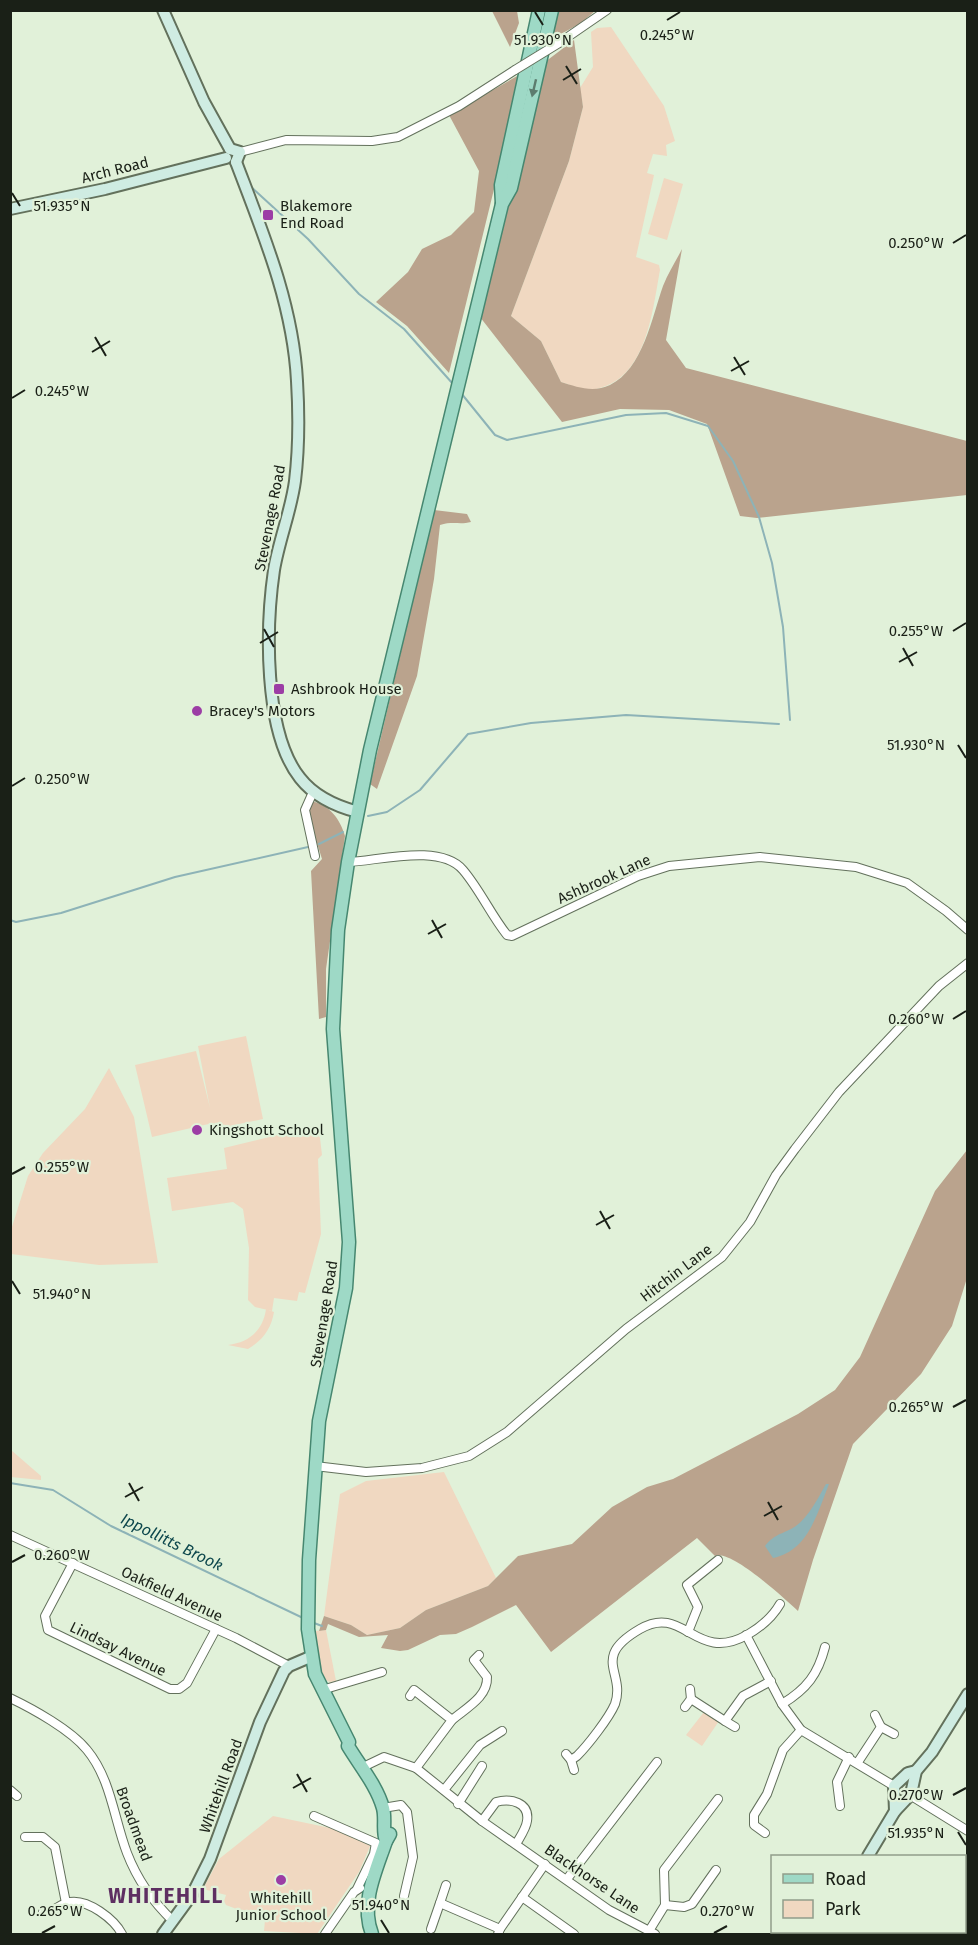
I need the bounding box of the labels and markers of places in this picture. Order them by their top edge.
place label: Blakemore End Road [280,197,352,232]
marker: Blakemore End Road [261,208,275,222]
place label: Ashbrook House [291,680,402,698]
marker: Ashbrook House [272,682,286,696]
place label: Bracey's Motors [209,702,315,720]
marker: Bracey's Motors [190,704,204,718]
place label: Kingshott School [209,1121,325,1139]
marker: Kingshott School [190,1123,204,1137]
marker: Whitehill Junior School [274,1873,288,1887]
place label: Whitehill Junior School [236,1889,327,1924]

